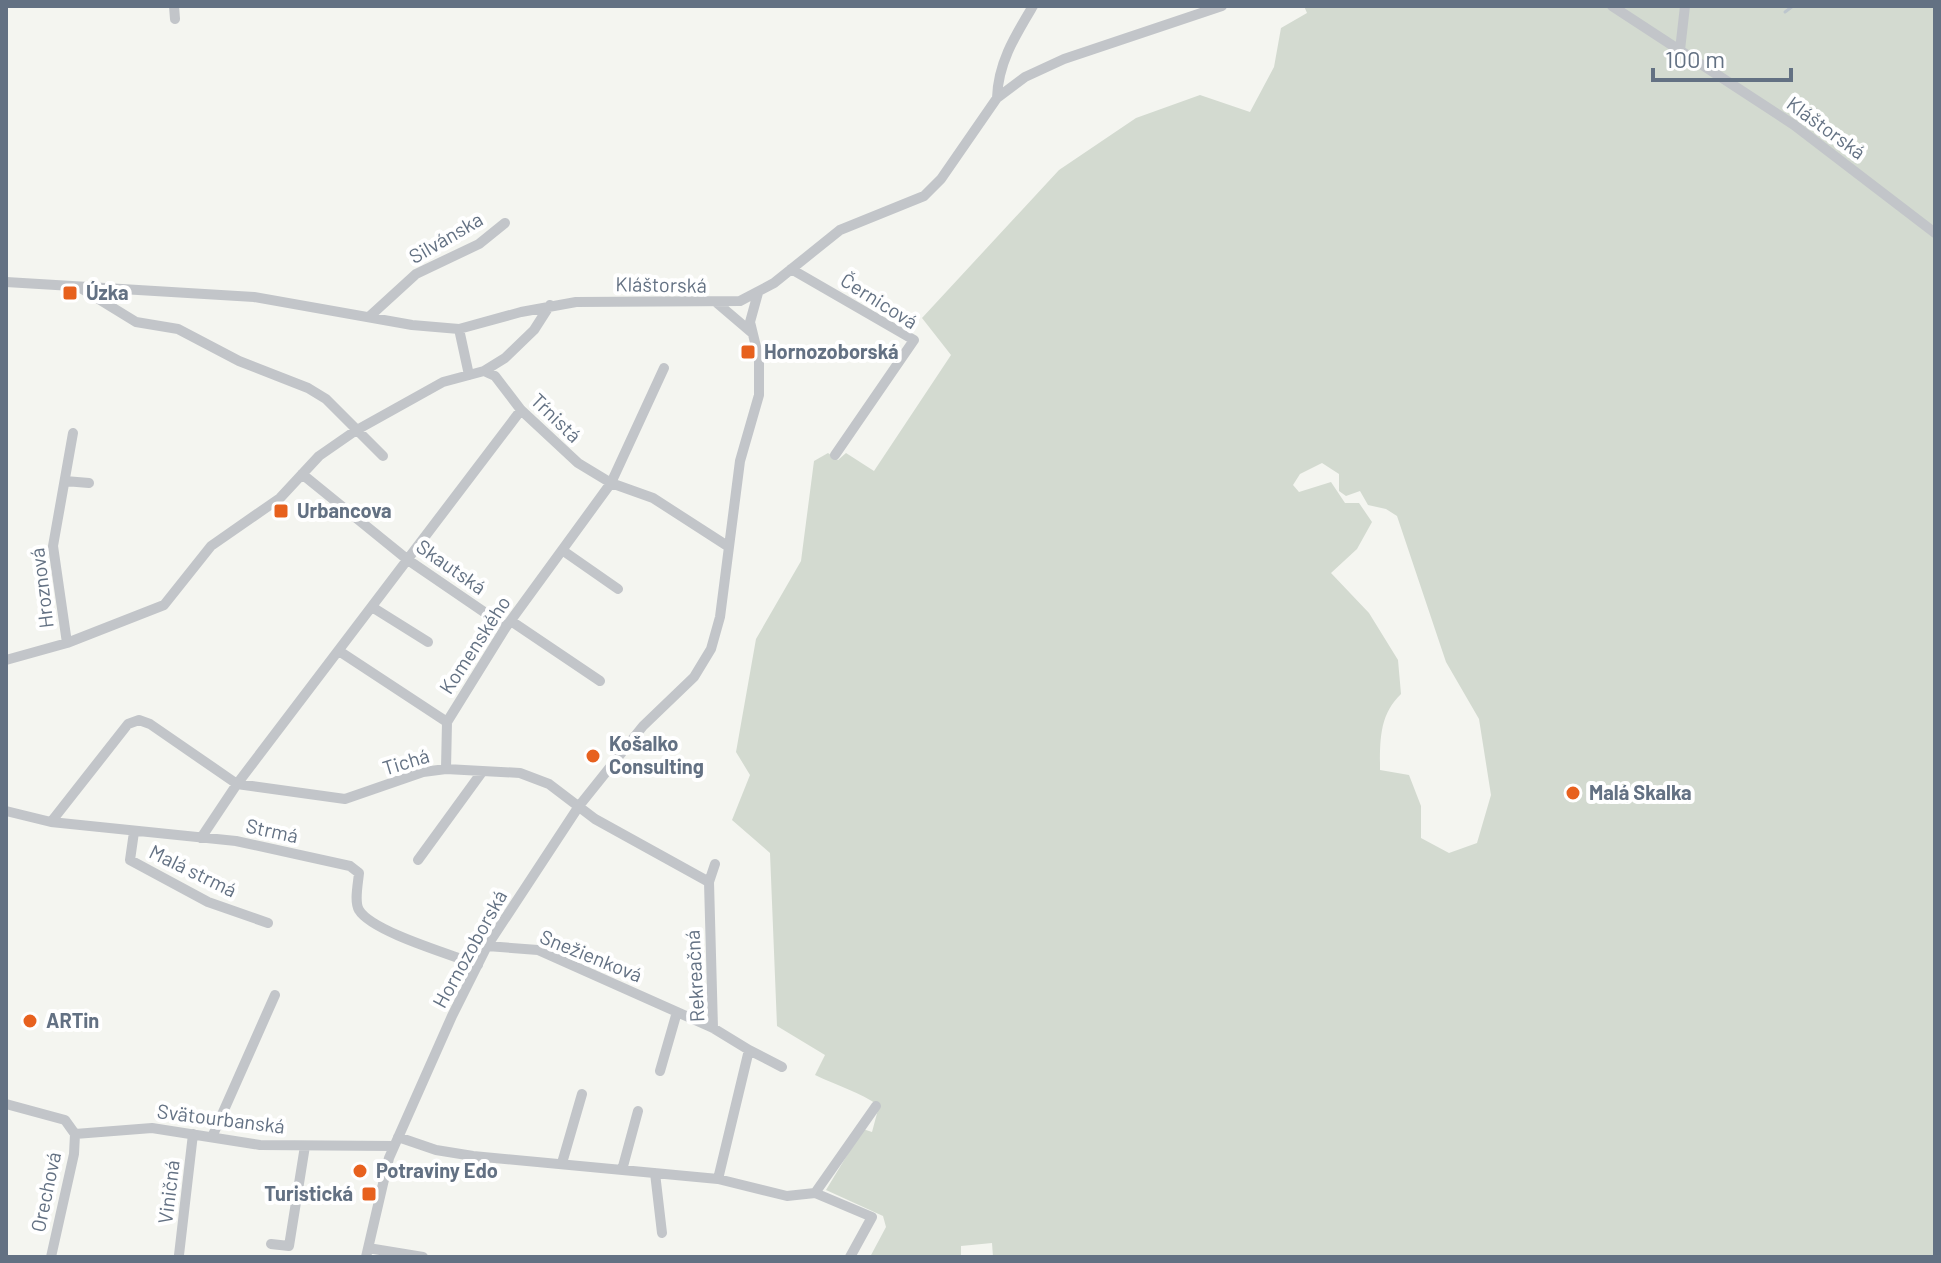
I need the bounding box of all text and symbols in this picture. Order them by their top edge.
scale bar [1653,32,1791,82]
text: 100 m [1665,44,1725,73]
street label: Kláštorská [1783,91,1871,164]
street label: Silvánska [404,206,487,268]
street label: Černicová [837,267,922,333]
street label: Kláštorská [615,271,707,297]
place label: Úzka [86,280,129,304]
marker: Úzka [61,284,79,302]
place label: Hornozoborská [764,339,898,363]
marker: Hornozoborská [739,343,757,361]
street label: Tŕnistá [527,388,587,447]
place label: Urbancova [297,498,392,522]
marker: Urbancova [272,502,290,520]
street label: Skautská [412,534,491,599]
street label: Hroznová [24,547,58,630]
street label: Komenského [434,591,515,698]
place label: Košalko Consulting [609,731,704,778]
street label: Tichá [379,743,432,779]
marker: Košalko Consulting [584,747,602,765]
place label: Malá Skalka [1589,780,1692,804]
marker: Malá Skalka [1564,784,1582,802]
street label: Strmá [244,813,301,847]
street label: Malá strmá [146,839,241,902]
street label: Hornozoborská [427,885,511,1012]
street label: Snežienková [537,924,646,986]
street label: Rekreačná [680,929,708,1023]
place label: ARTin [46,1008,99,1032]
marker: ARTin [21,1012,39,1030]
street label: Svätourbanská [156,1098,286,1138]
street label: Orechová [25,1150,65,1234]
place label: Potraviny Edo [376,1158,498,1182]
street label: Viničná [152,1159,184,1225]
marker: Potraviny Edo [351,1162,369,1180]
place label: Turistická [264,1181,353,1205]
marker: Turistická [360,1185,378,1203]

